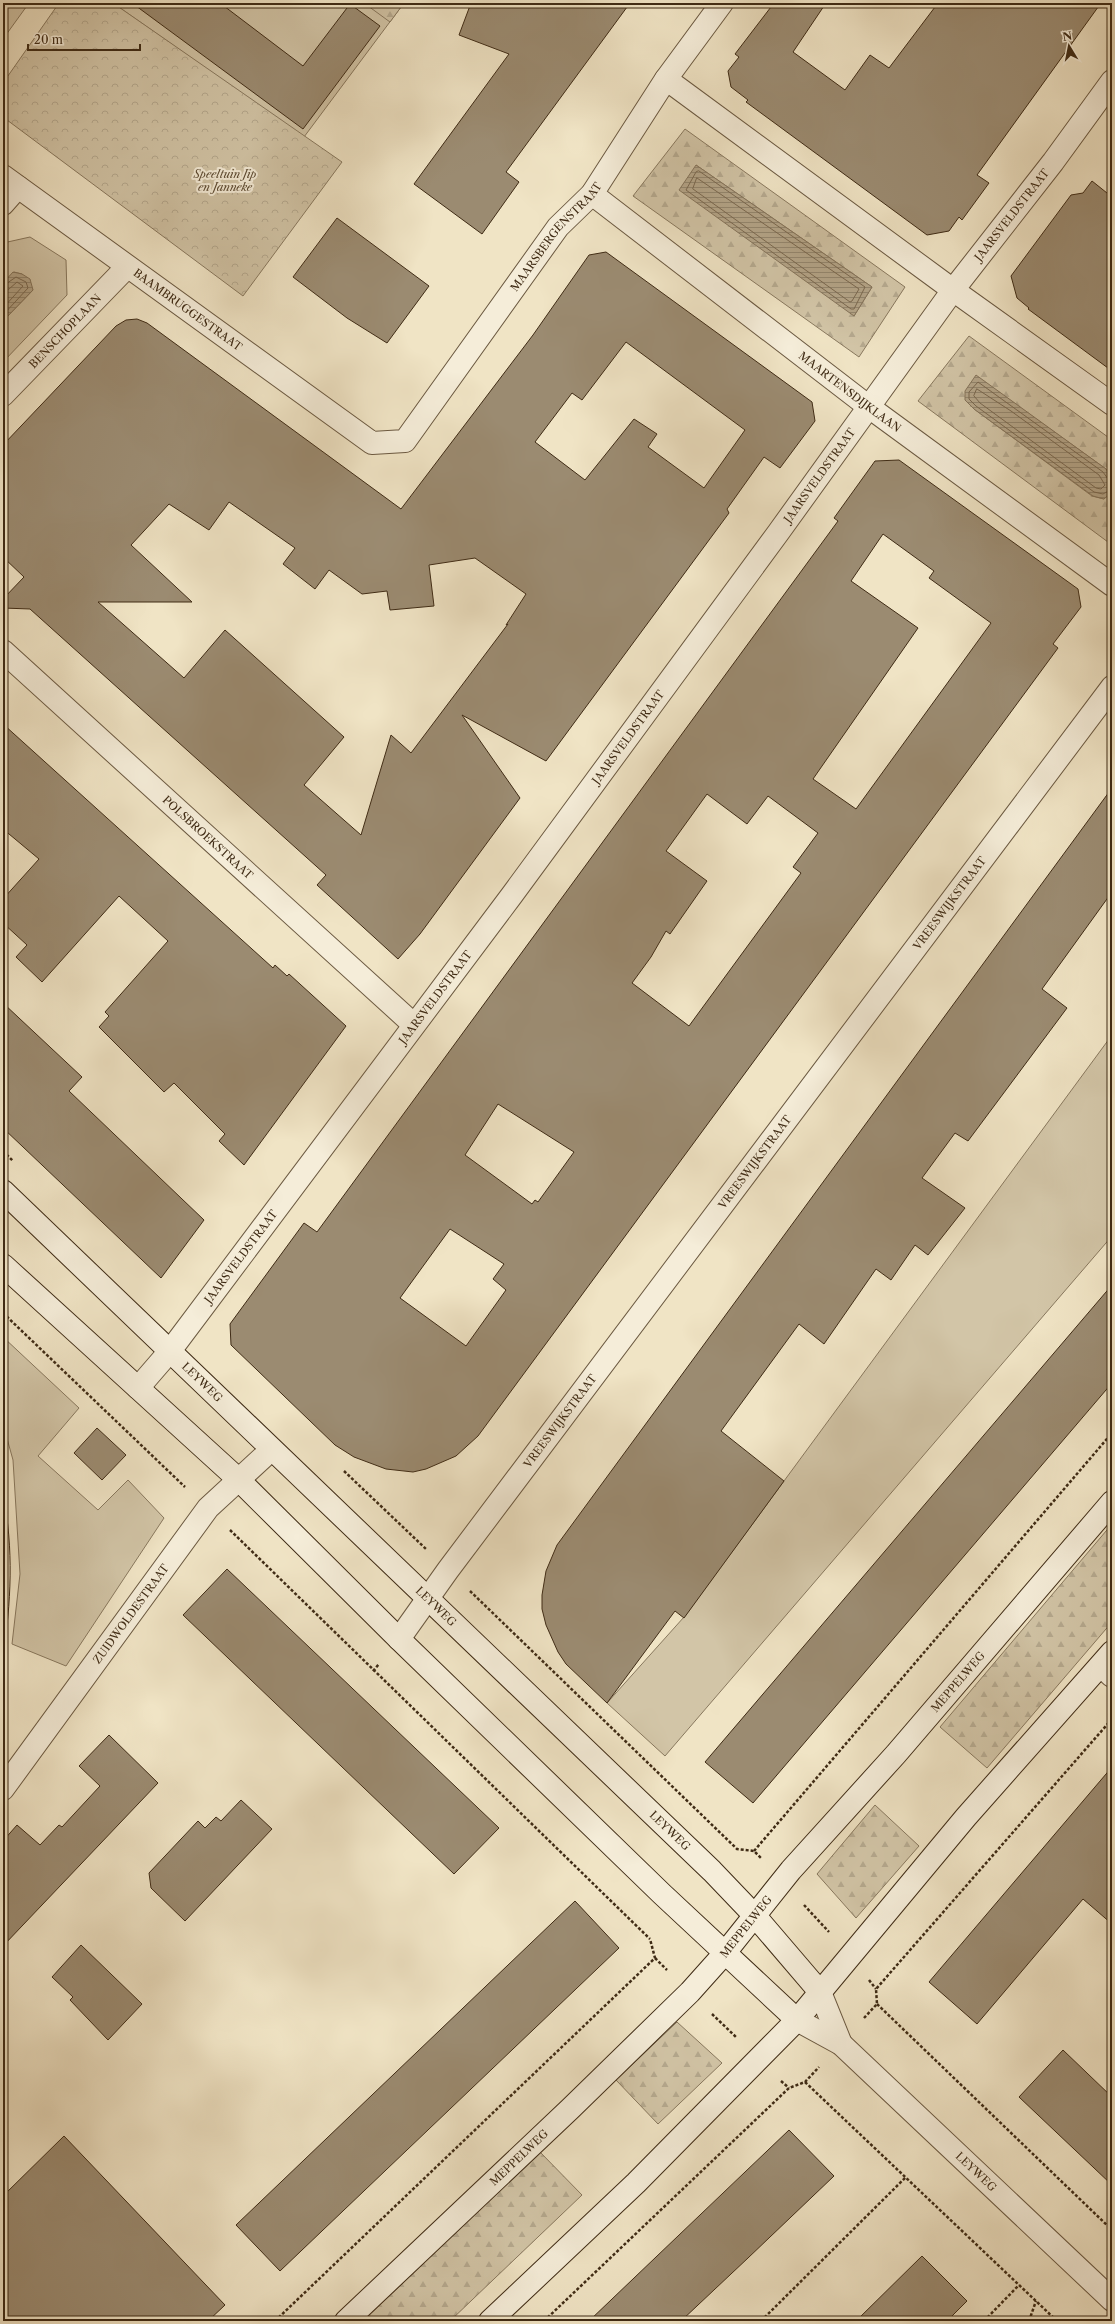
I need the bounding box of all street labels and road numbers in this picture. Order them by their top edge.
street label: JAARSVELDSTRAAT [970,165,1053,265]
street label: MAARSBERGENSTRAAT [507,179,605,294]
street label: BAAMBRUGGESTRAAT [131,266,245,354]
street label: BENSCHOPLAAN [26,291,104,371]
street label: MAARTENSDIJKLAAN [796,348,904,435]
street label: JAARSVELDSTRAAT [779,425,859,527]
street label: JAARSVELDSTRAAT [588,687,668,788]
street label: POLSBROEKSTRAAT [160,793,257,883]
street label: VREESWIJKSTRAAT [909,853,990,953]
street label: JAARSVELDSTRAAT [394,947,475,1048]
street label: VREESWIJKSTRAAT [715,1112,795,1212]
street label: JAARSVELDSTRAAT [200,1206,281,1308]
street label: LEYWEG [179,1359,226,1405]
street label: VREESWIJKSTRAAT [520,1371,600,1471]
street label: ZUIDWOLDESTRAAT [90,1561,172,1666]
street label: LEYWEG [413,1584,459,1629]
street label: MEPPELWEG [928,1648,988,1715]
street label: LEYWEG [647,1808,693,1853]
street label: MEPPELWEG [717,1893,775,1961]
street label: MEPPELWEG [487,2126,551,2188]
street label: LEYWEG [953,2149,1000,2194]

